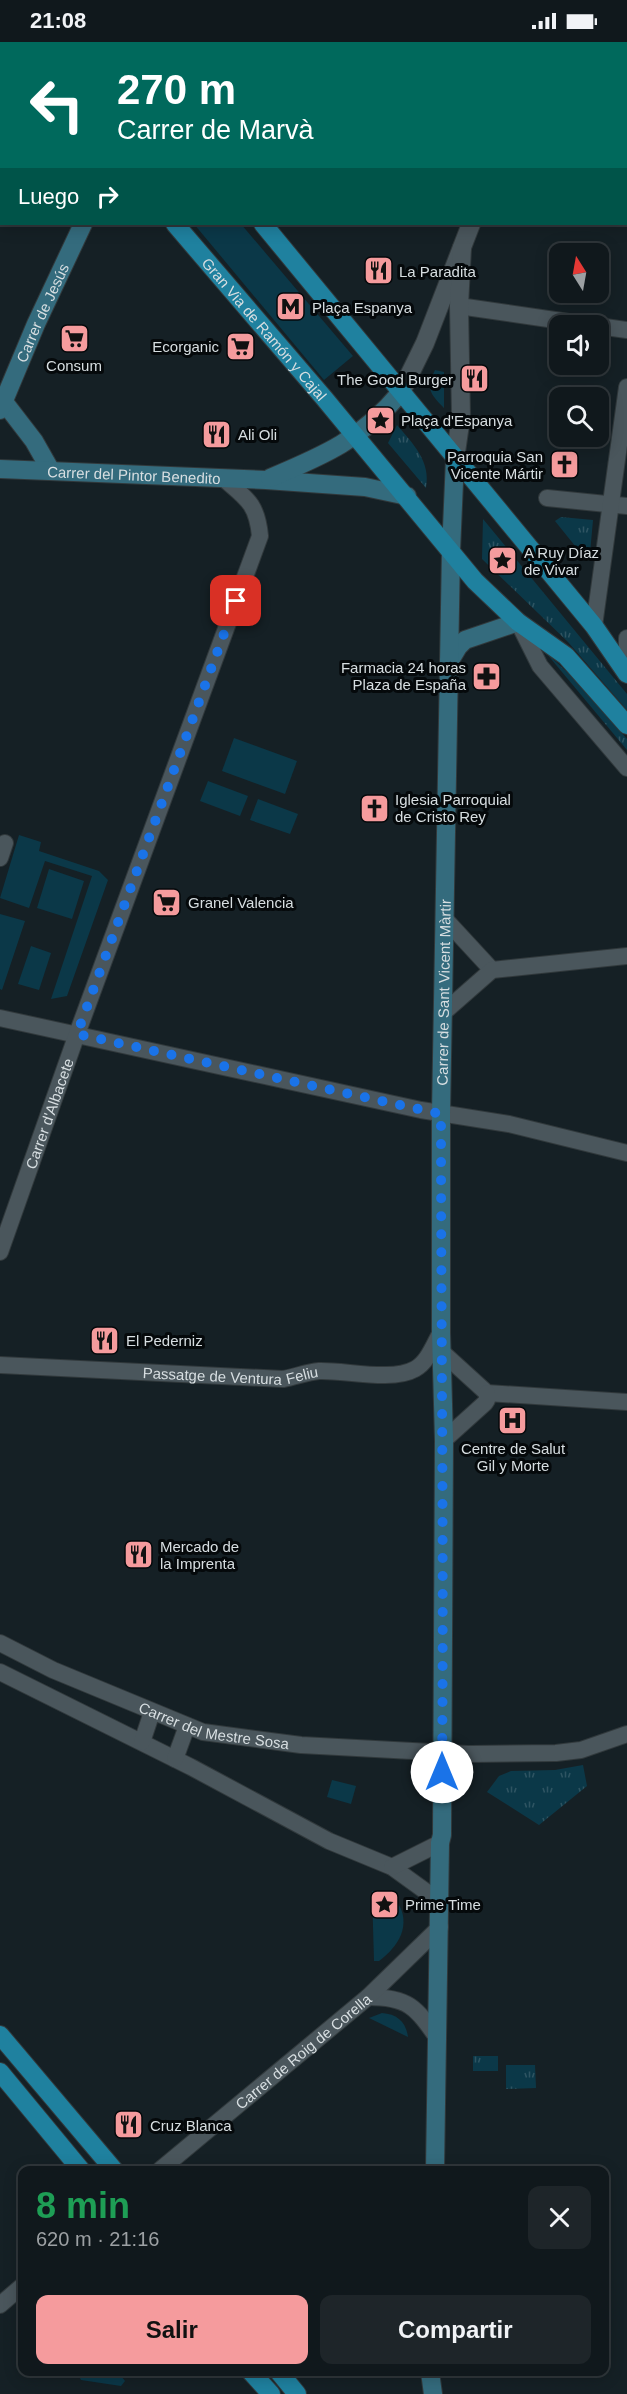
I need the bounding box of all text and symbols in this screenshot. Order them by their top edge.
text: 21:08 [30,8,86,33]
icon: left [18,66,96,144]
text: 270 m [117,66,236,113]
text: Carrer de Marvà [117,115,314,145]
icon: right [91,180,124,213]
text: Luego [18,184,79,209]
north arrow [549,243,609,303]
map controls [549,243,609,447]
street label: Gran Via de Ramón y Cajal [199,254,331,404]
restaurant icon: La Paradita [362,255,394,287]
street label: Carrer de Jesús [12,261,72,365]
place label: La Paradita [399,263,476,280]
metro station icon: Plaça Espanya [275,291,307,323]
place label: Plaça Espanya [312,299,413,316]
button: sound [549,315,609,375]
supermarket icon: Consum [58,322,90,354]
supermarket icon: Ecorganic [224,330,256,362]
place label: Ecorganic [152,338,219,355]
place label: Consum [46,357,102,374]
restaurant icon: The Good Burger [458,363,490,395]
place label: The Good Burger [337,371,453,388]
button: search [549,387,609,447]
place icon: Plaça d'Espanya [364,404,396,436]
place label: Plaça d'Espanya [401,412,513,429]
restaurant icon: Ali Oli [201,418,233,450]
place label: Ali Oli [238,426,277,443]
place label: Parroquia San Vicente Mártir [447,448,543,482]
church icon: Parroquia San Vicente Mártir [548,449,580,481]
street label: Carrer del Pintor Benedito [47,462,221,487]
place label: A Ruy Díaz de Vivar [524,544,599,578]
place icon: A Ruy Díaz de Vivar [487,545,519,577]
pin [210,575,261,626]
icon: arrive [219,584,252,617]
place label: Farmacia 24 horas Plaza de España [341,659,467,693]
pharmacy icon: Farmacia 24 horas Plaza de España [471,660,503,692]
place label: Iglesia Parroquial de Cristo Rey [395,791,511,825]
church icon: Iglesia Parroquial de Cristo Rey [358,792,390,824]
supermarket icon: Granel Valencia [151,886,183,918]
place label: Granel Valencia [188,894,294,911]
street label: Carrer de Sant Vicent Màrtir [433,899,453,1086]
street label: Carrer d'Albacete [22,1056,76,1171]
restaurant icon: El Pederniz [89,1324,121,1356]
place label: El Pederniz [126,1332,203,1349]
street label: Passatge de Ventura Feliu [142,1363,319,1388]
hospital icon: Centre de Salut Gil y Morte [497,1405,529,1437]
place label: Centre de Salut Gil y Morte [461,1440,566,1474]
place label: Mercado de la Imprenta [160,1538,239,1572]
restaurant icon: Mercado de la Imprenta [123,1539,155,1571]
street label: Carrer del Mestre Sosa [137,1698,291,1752]
position arrow [410,1740,474,1804]
place icon: Prime Time [368,1888,400,1920]
place label: Prime Time [405,1896,481,1913]
street label: Carrer de Roig de Corella [232,1989,375,2112]
restaurant icon: Cruz Blanca [113,2109,145,2141]
place label: Cruz Blanca [150,2117,232,2134]
text: 8 min [36,2185,130,2226]
button: close [528,2186,591,2249]
text: 620 m · 21:16 [36,2228,159,2250]
button: Salir [36,2295,308,2364]
button: Compartir [320,2295,591,2364]

